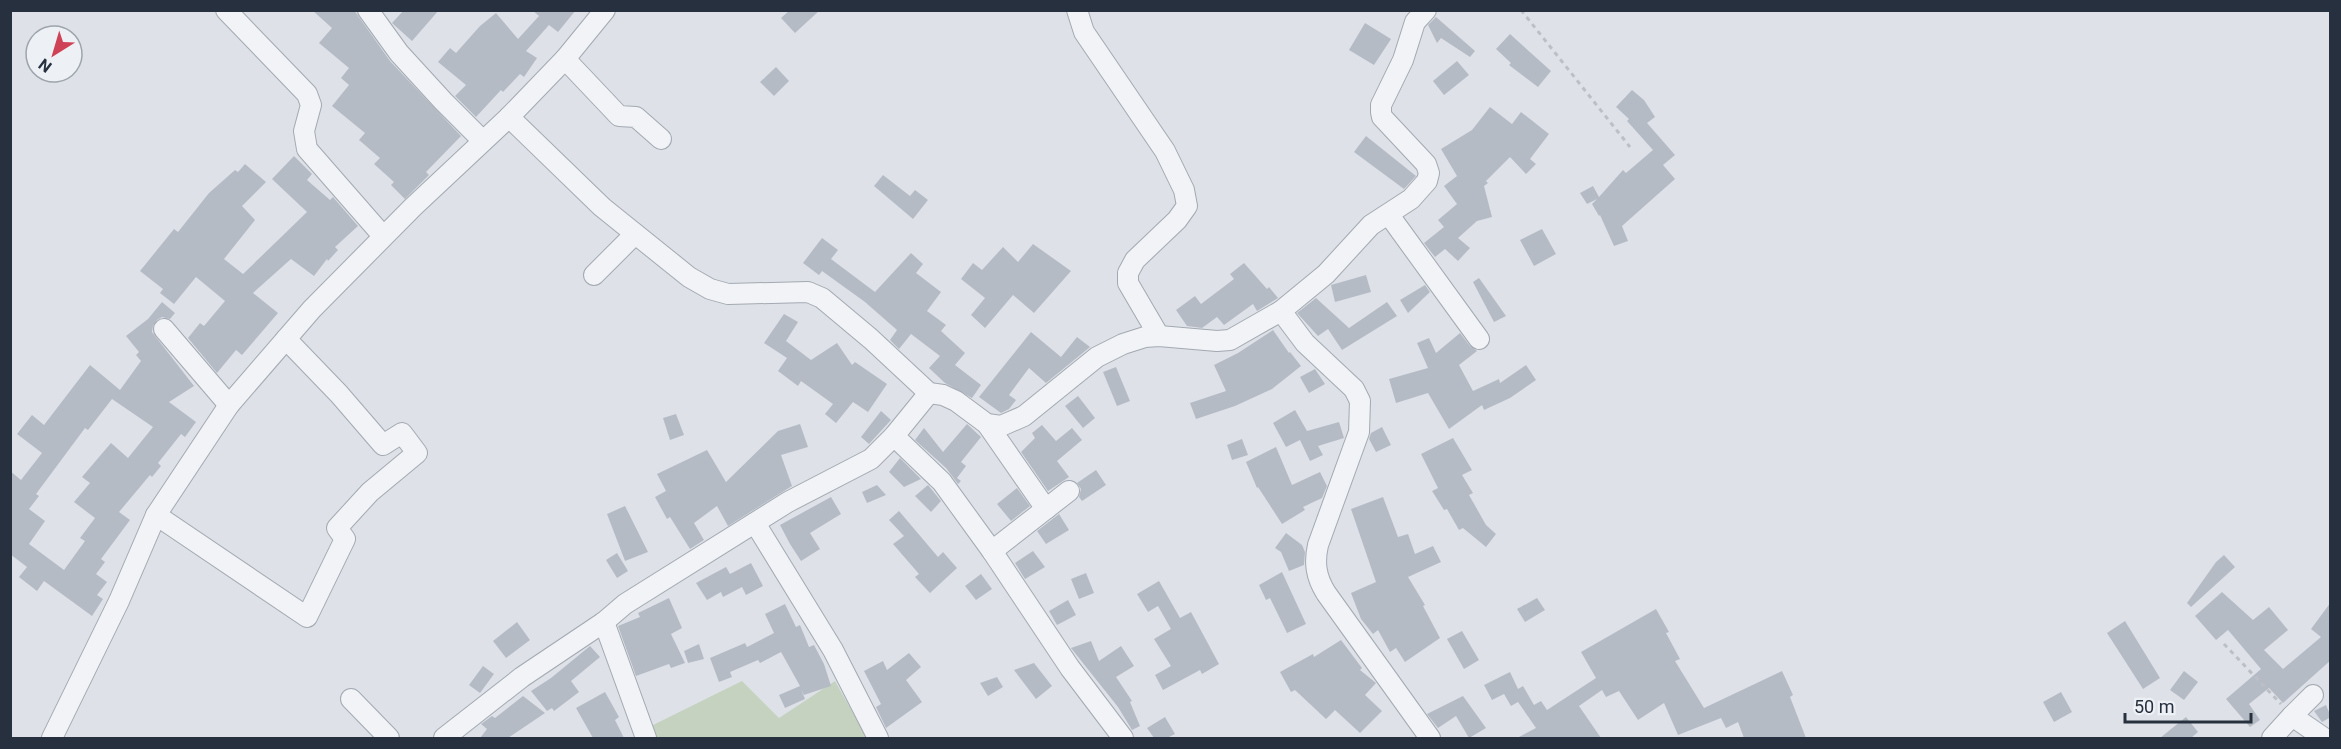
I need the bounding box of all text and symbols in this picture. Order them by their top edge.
north arrow [24,24,84,84]
text: N [35,55,56,77]
scale bar [2125,686,2251,724]
text: 50 m [2134,696,2174,717]

